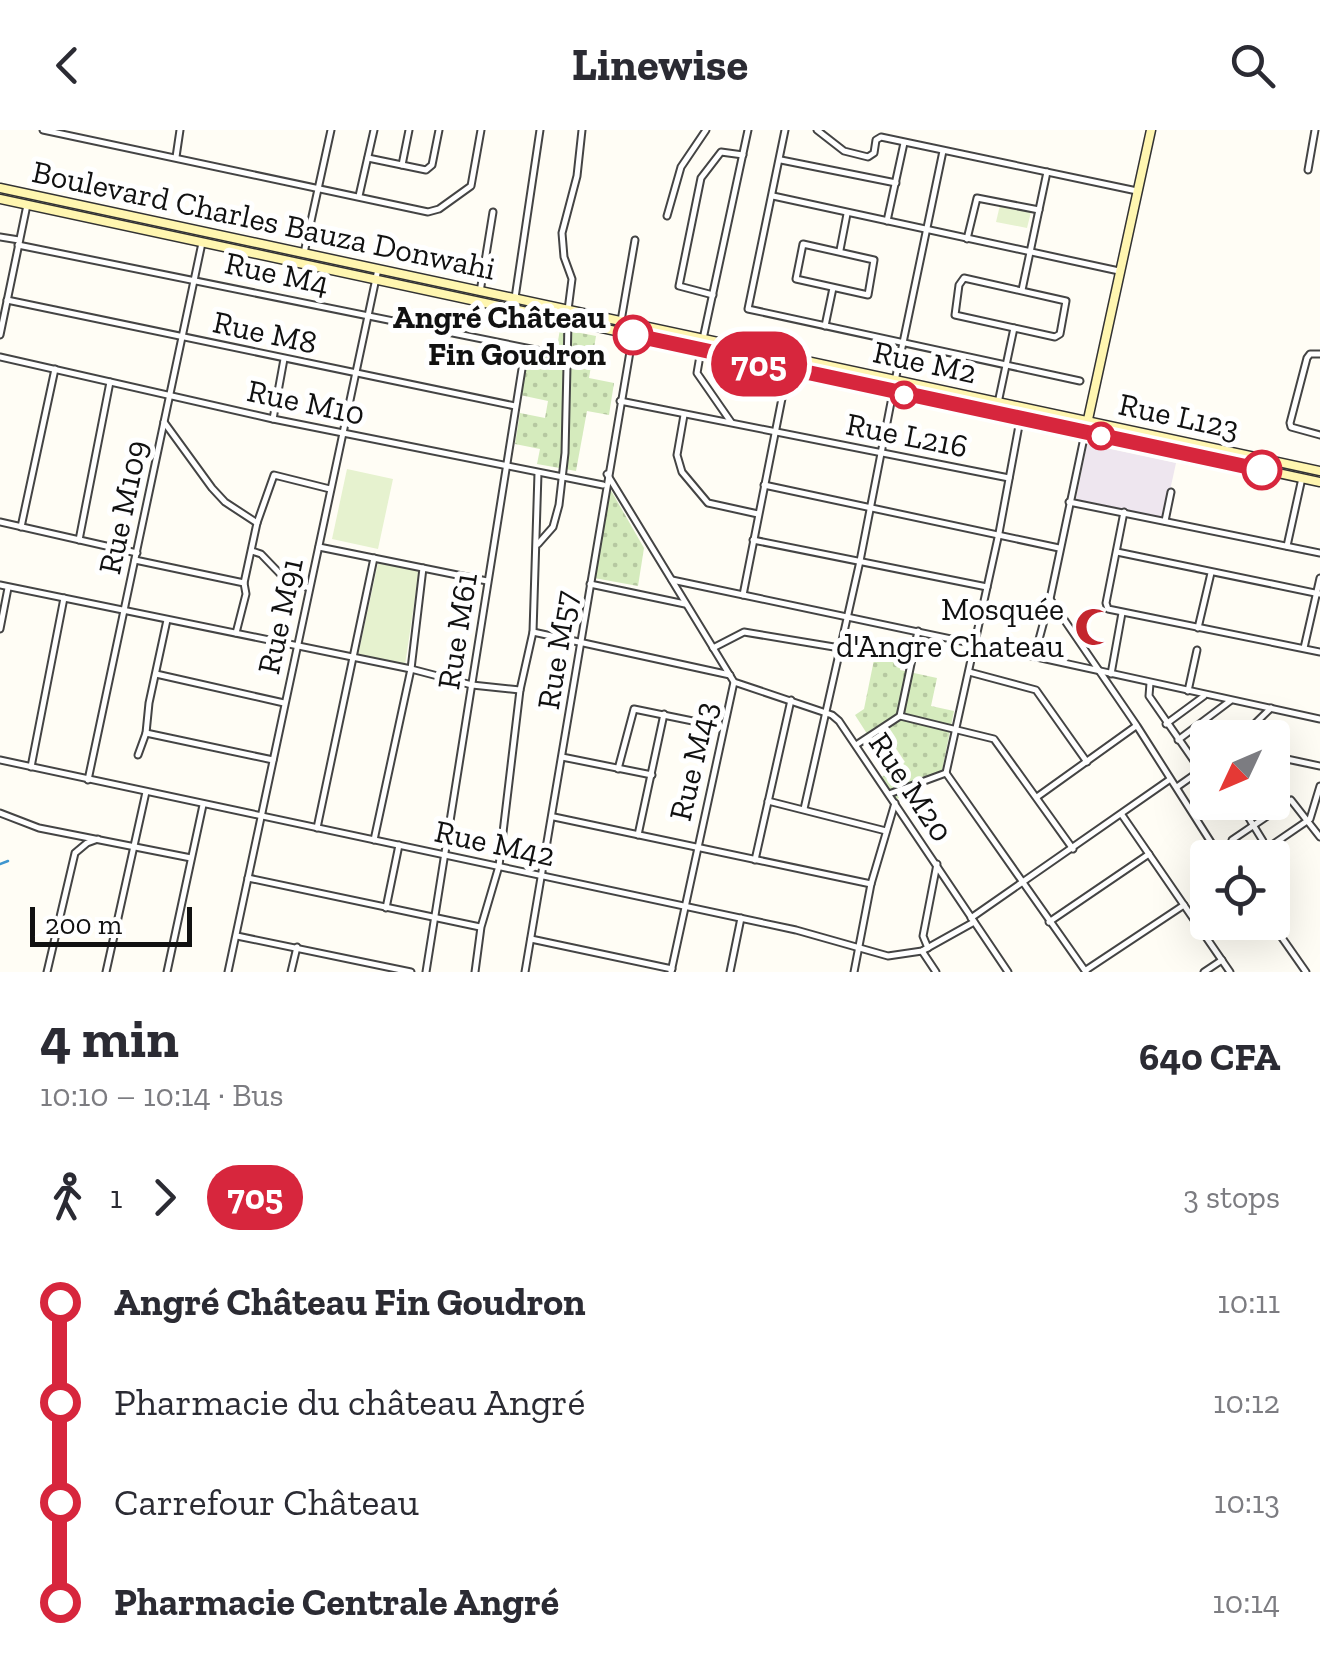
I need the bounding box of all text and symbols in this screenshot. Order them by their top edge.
icon: back [40,38,95,93]
text: Linewise [572,38,748,92]
icon: search [1225,38,1280,93]
street label: Boulevard Charles Bauza Donwahi [29,152,499,288]
street label: Rue M4 [221,243,333,303]
place label: Angré Château Fin Goudron [393,298,606,373]
street label: Rue M8 [209,302,321,362]
marker: Angré Château Fin Goudron [614,316,652,354]
line badge: 705 [702,332,816,396]
street label: Rue M2 [870,333,980,391]
text: 705 [731,343,787,385]
street label: Rue M10 [244,371,368,433]
unlabelled marker [891,382,917,408]
street label: Rue L123 [1115,385,1243,447]
street label: Rue L216 [843,405,971,465]
unlabelled marker [1088,423,1114,449]
street label: Rue M109 [90,437,156,577]
unlabelled marker [1243,451,1281,489]
street label: Rue M91 [249,555,311,677]
street label: Rue M61 [429,570,485,692]
street label: Rue M57 [529,588,585,712]
place label: Mosquée d'Angre Chateau [836,590,1064,665]
mosque icon: Mosquée d'Angre Chateau [1073,606,1115,648]
street label: Rue M43 [661,698,725,824]
north arrow [1190,720,1290,820]
map controls [1190,720,1290,940]
street label: Rue M20 [861,725,961,849]
street label: Rue M42 [431,812,559,874]
button: locate [1190,840,1290,940]
scale bar [30,902,192,946]
text: 200 m [45,908,122,941]
text: 4 min [40,1005,179,1071]
text: 640 CFA [1139,1034,1280,1080]
text: 10:10 – 10:14 · Bus [40,1076,283,1114]
icon: walk [40,1170,95,1225]
icon: forward [137,1170,192,1225]
text: 705 [227,1176,283,1218]
text: 1 [110,1178,122,1216]
text: 3 stops [1183,1178,1280,1216]
text: Angré Château Fin Goudron [114,1279,586,1325]
text: 10:11 [1217,1283,1280,1321]
text: Pharmacie du château Angré [114,1379,585,1425]
text: 10:12 [1213,1383,1280,1421]
text: Carrefour Château [114,1479,419,1525]
text: 10:13 [1214,1483,1280,1521]
text: Pharmacie Centrale Angré [114,1579,559,1625]
text: 10:14 [1213,1583,1280,1621]

